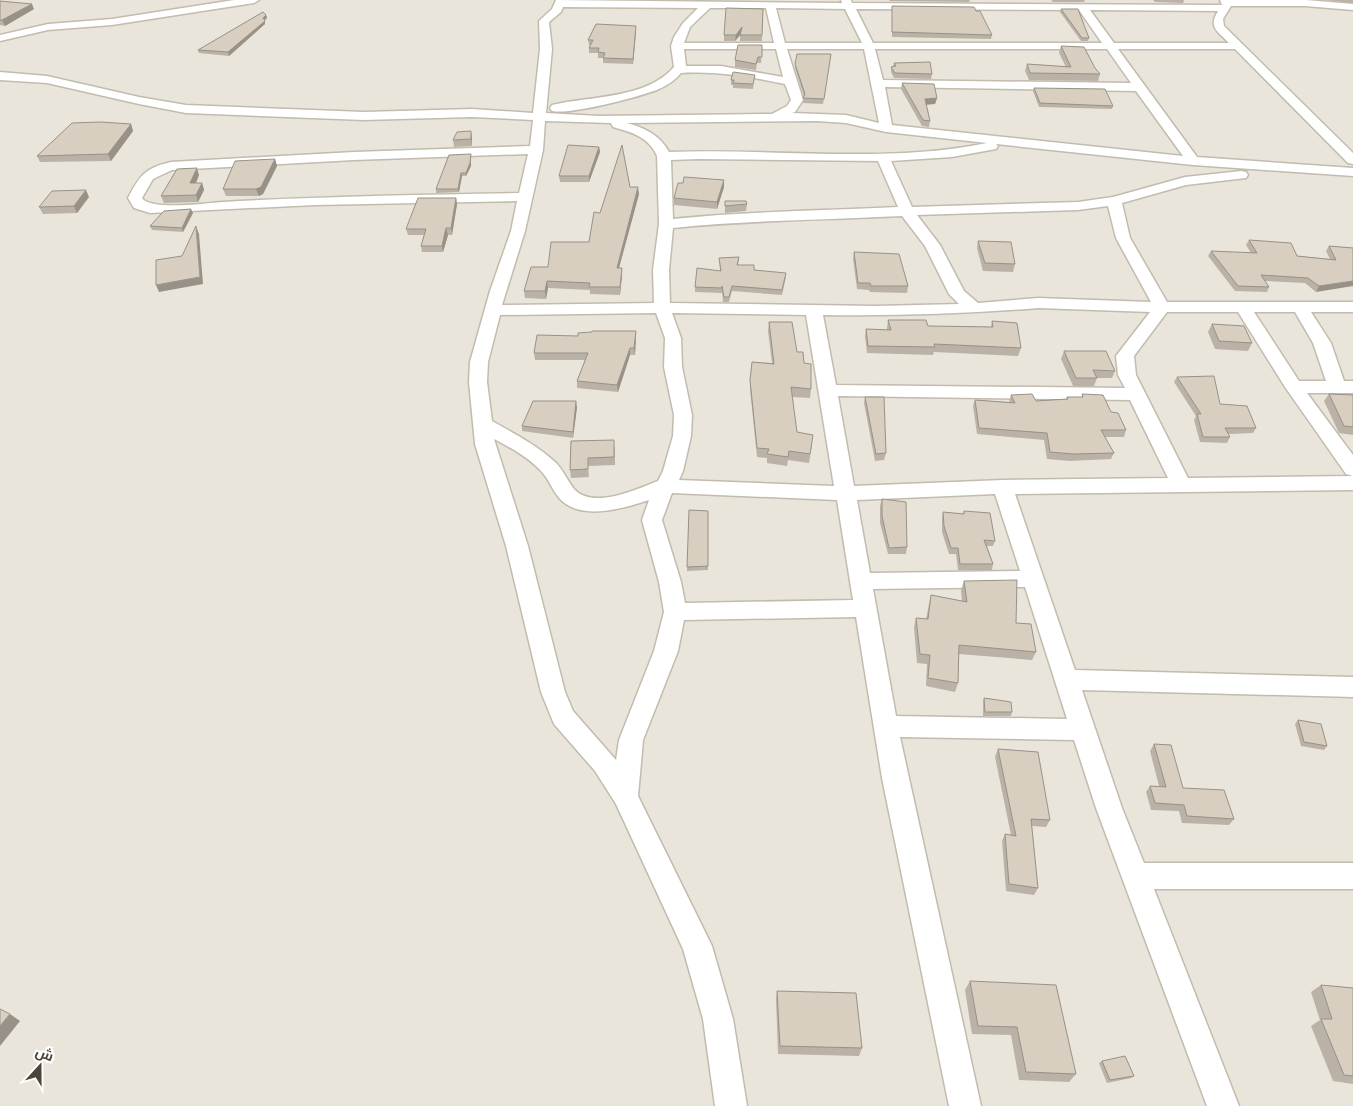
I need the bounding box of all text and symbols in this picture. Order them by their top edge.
north arrow [15,1041,65,1091]
text: ش [33,1042,56,1066]

